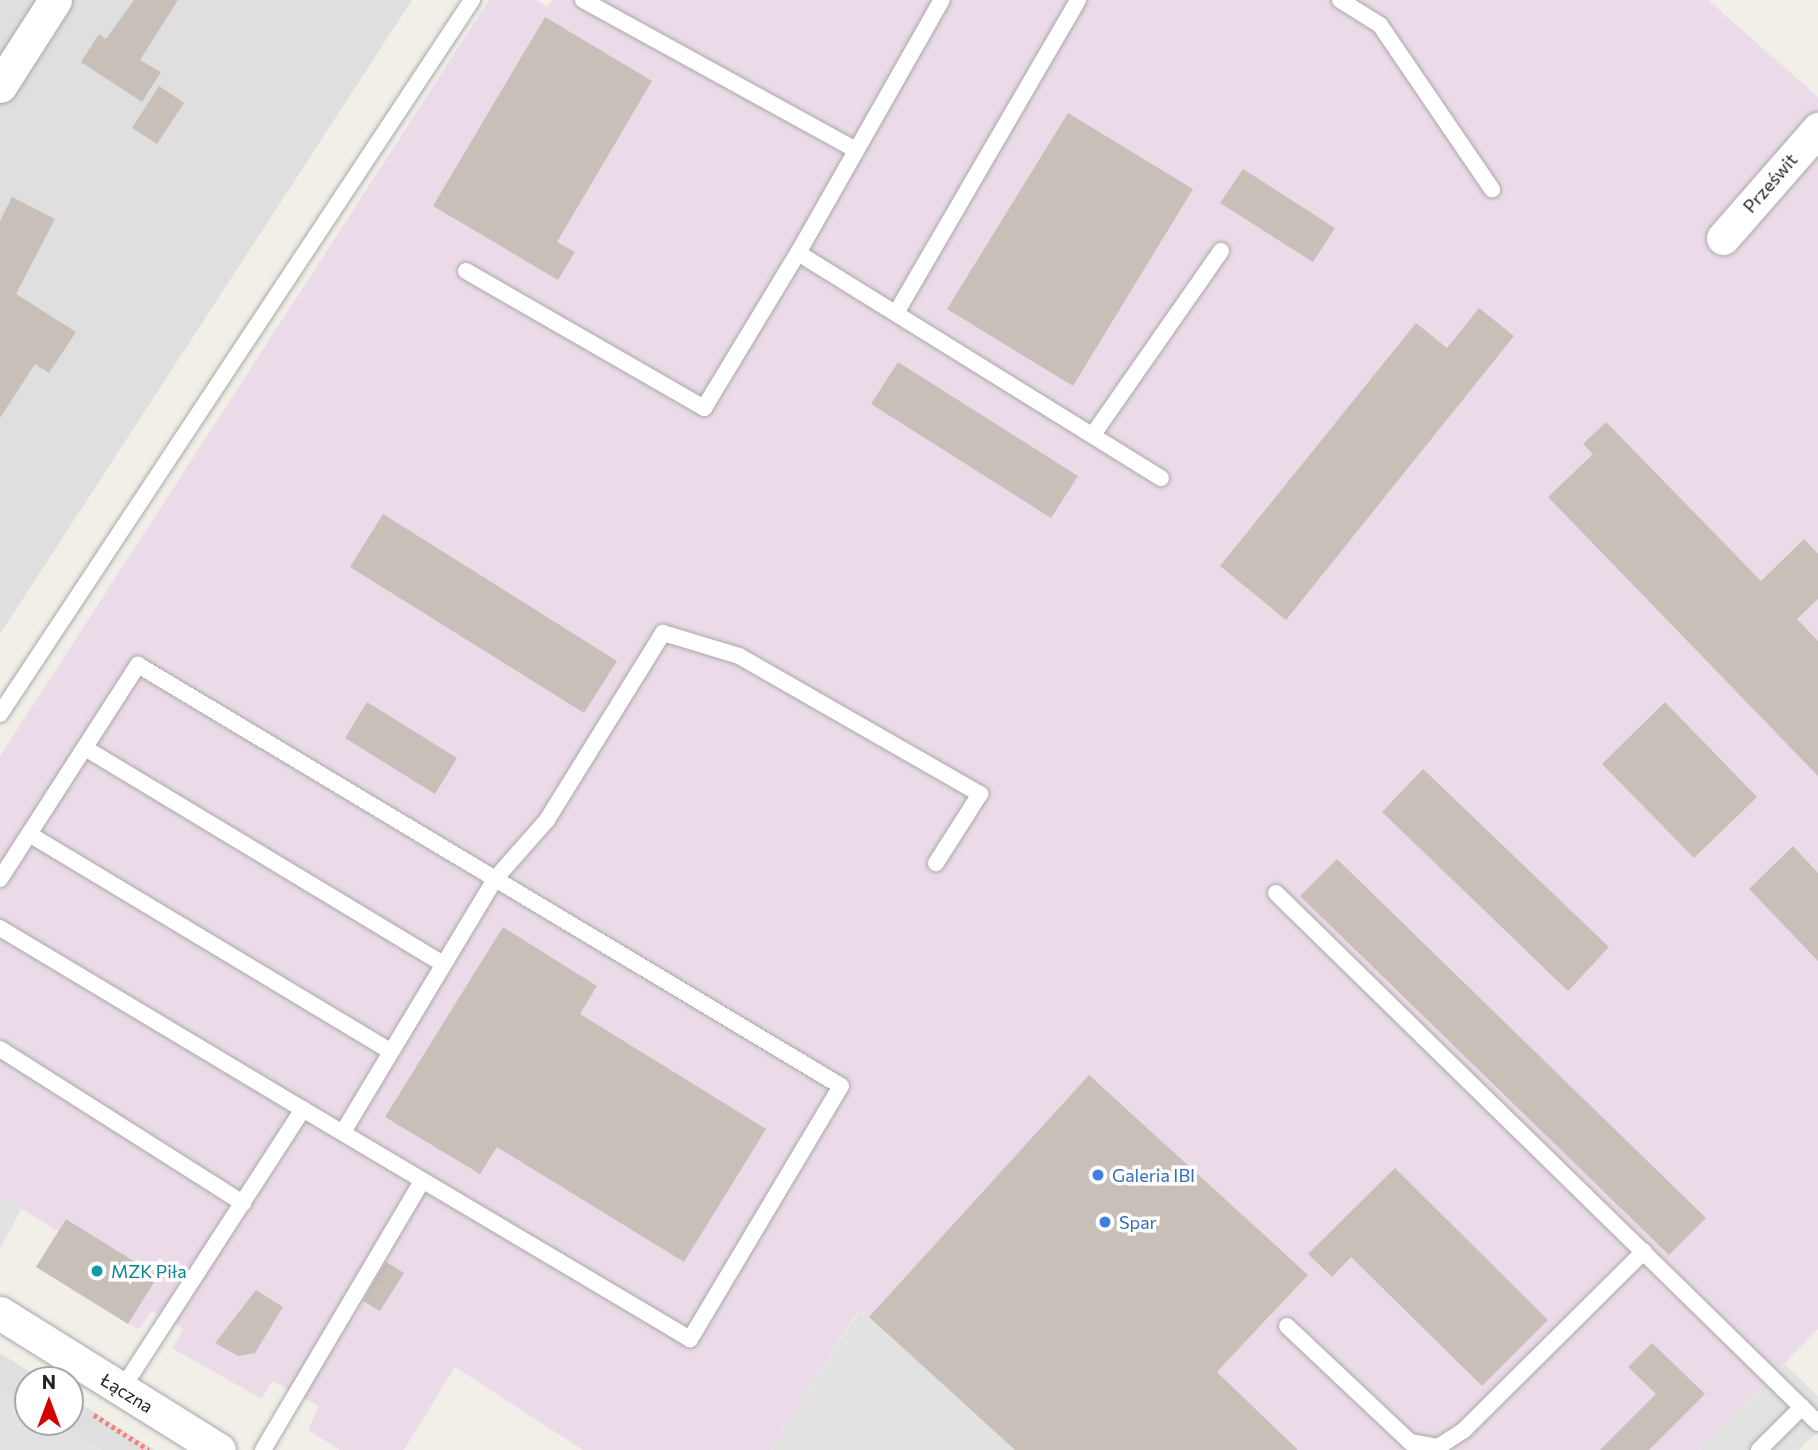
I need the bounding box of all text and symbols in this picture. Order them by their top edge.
street label: Prześwit [1738,149,1802,217]
place label: Galeria IBI [1112,1164,1195,1186]
marker: Galeria IBI [1090,1167,1106,1183]
place label: Spar [1119,1211,1157,1233]
marker: Spar [1097,1214,1113,1230]
place label: MZK Piła [111,1260,187,1282]
marker: MZK Piła [89,1263,105,1279]
north arrow [14,1366,84,1436]
street label: Łączna [97,1369,157,1417]
text: N [42,1370,56,1393]

